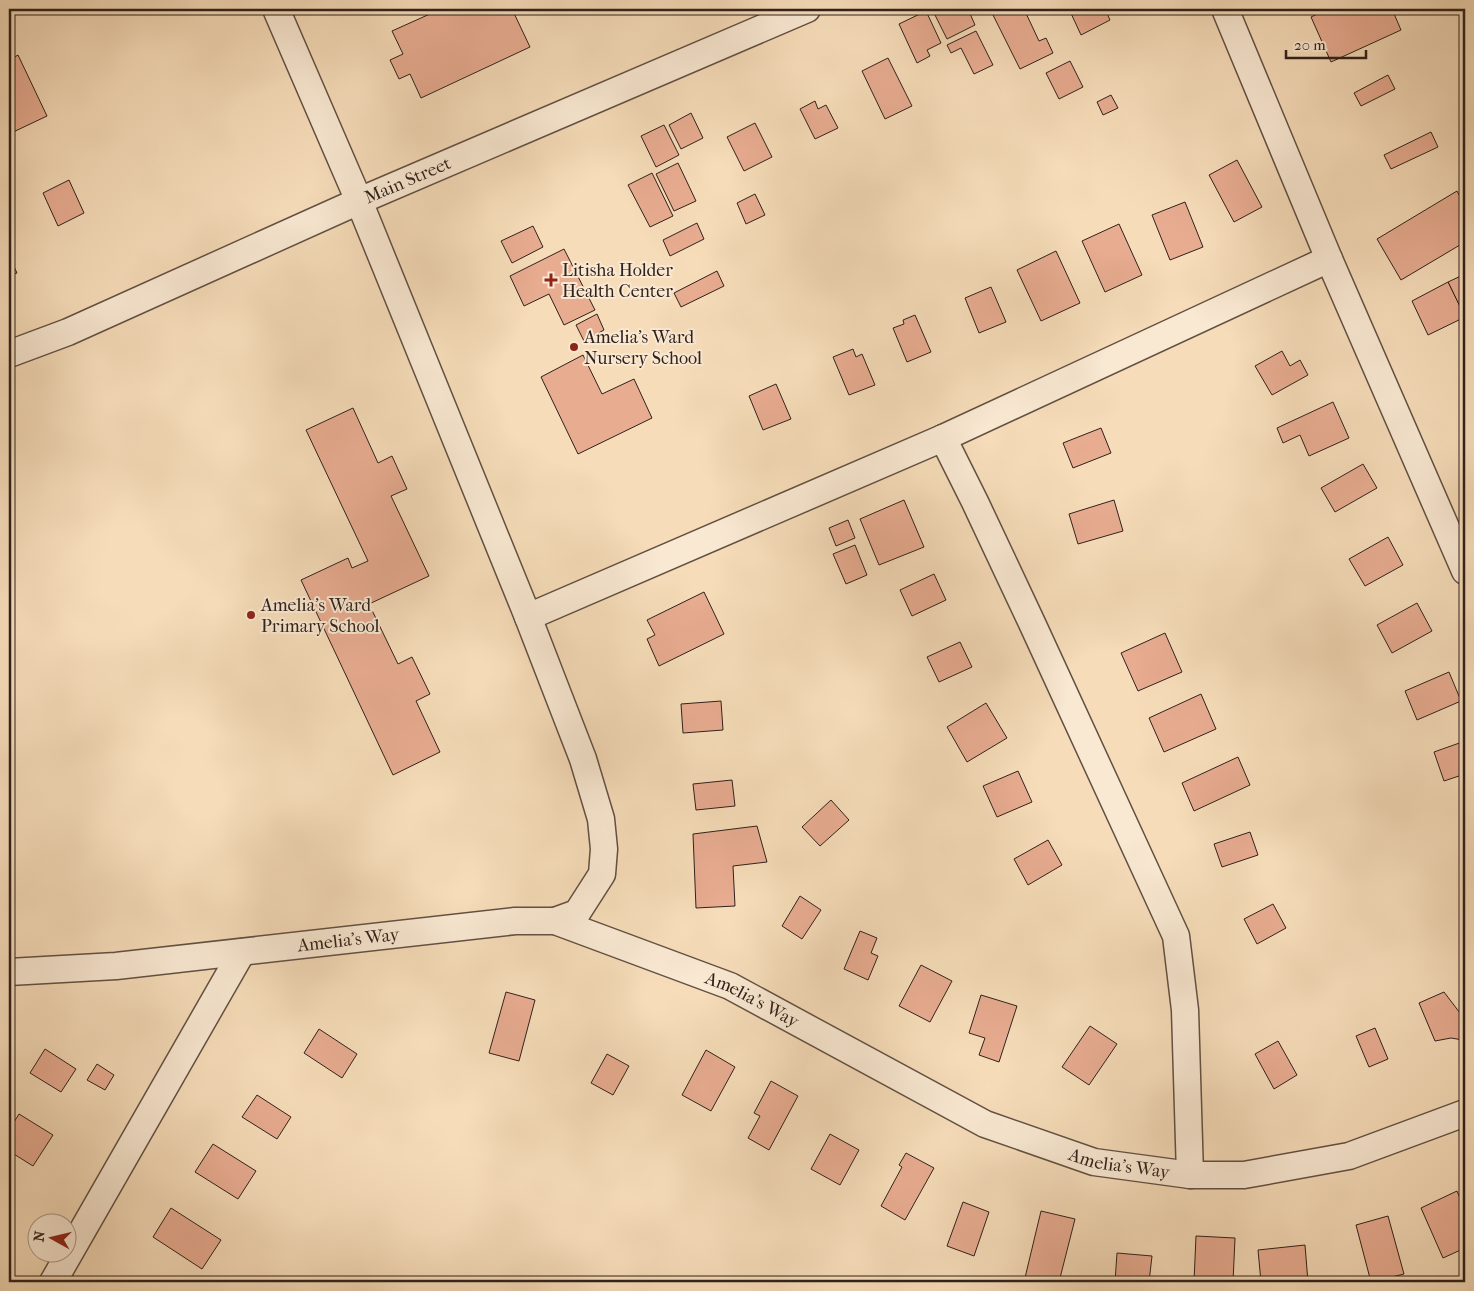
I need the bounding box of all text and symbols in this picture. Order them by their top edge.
scale bar [1286,28,1366,60]
text: 20 m [1294,36,1326,54]
street label: Main Street [361,153,455,208]
place label: Litisha Holder Health Center [562,260,673,302]
marker: Litisha Holder Health Center [544,273,558,287]
place label: Amelia's Ward Nursery School [583,327,702,369]
marker: Amelia's Ward Nursery School [568,341,580,353]
place label: Amelia's Ward Primary School [260,595,380,637]
marker: Amelia's Ward Primary School [245,609,257,621]
street label: Amelia's Way [295,924,402,957]
street label: Amelia's Way [701,967,803,1033]
street label: Amelia's Way [1065,1144,1172,1183]
north arrow [28,1214,78,1264]
text: N [30,1229,49,1243]

